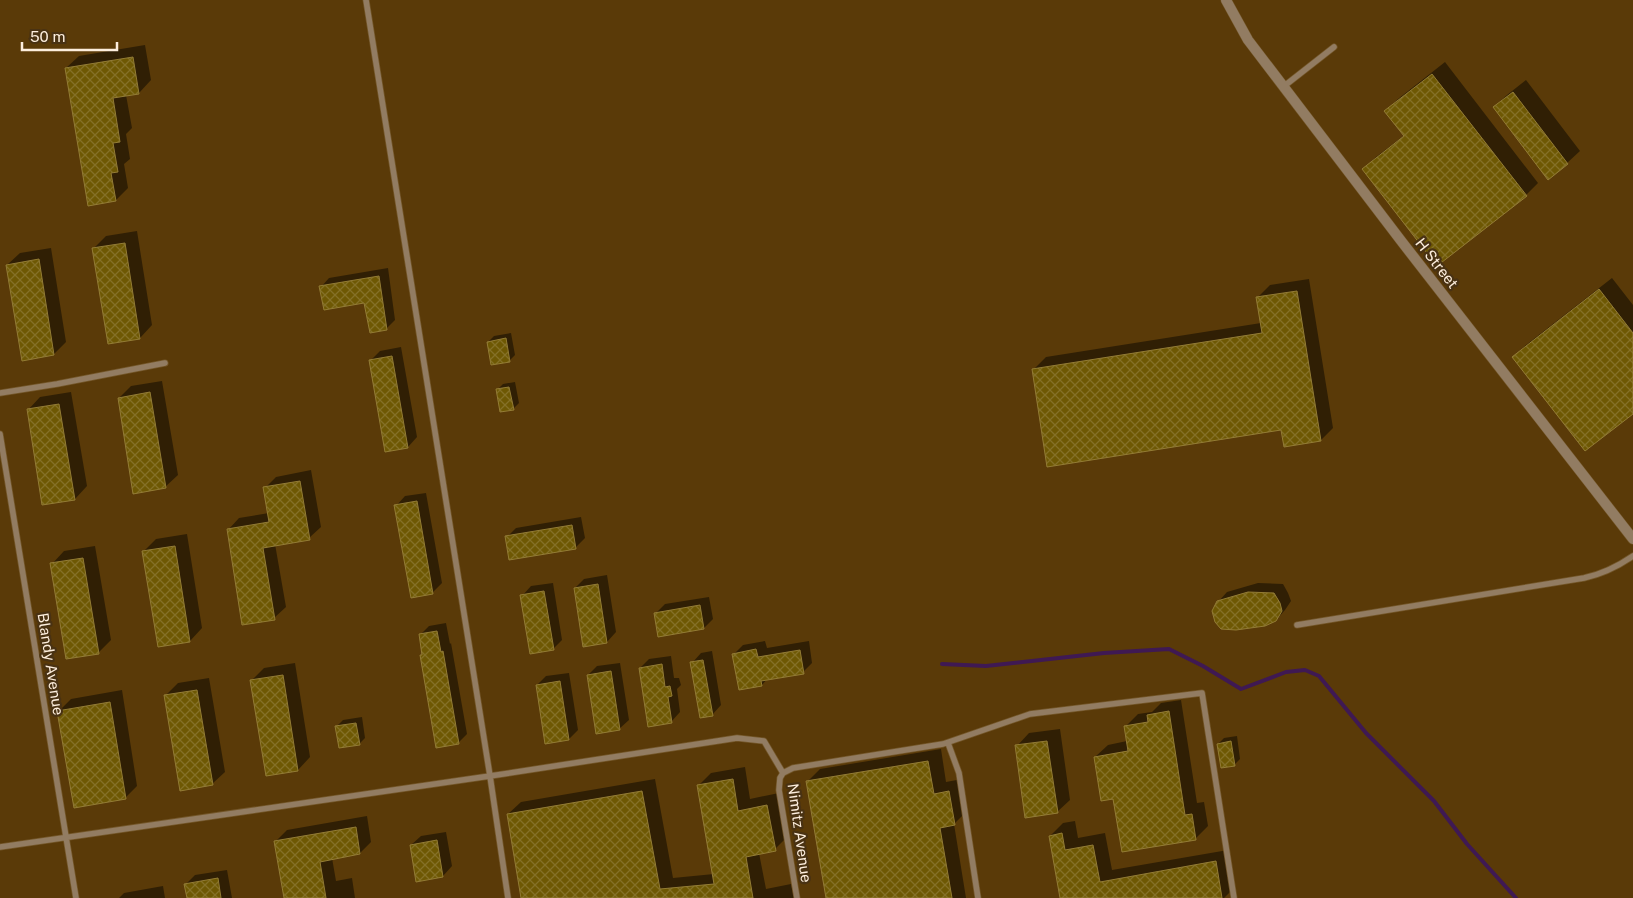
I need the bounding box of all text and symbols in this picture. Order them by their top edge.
scale bar [22,20,118,52]
text: 50 m [30,28,65,45]
street label: H Street [1412,235,1462,292]
street label: Blandy Avenue [35,612,67,716]
street label: Nimitz Avenue [785,782,815,884]

